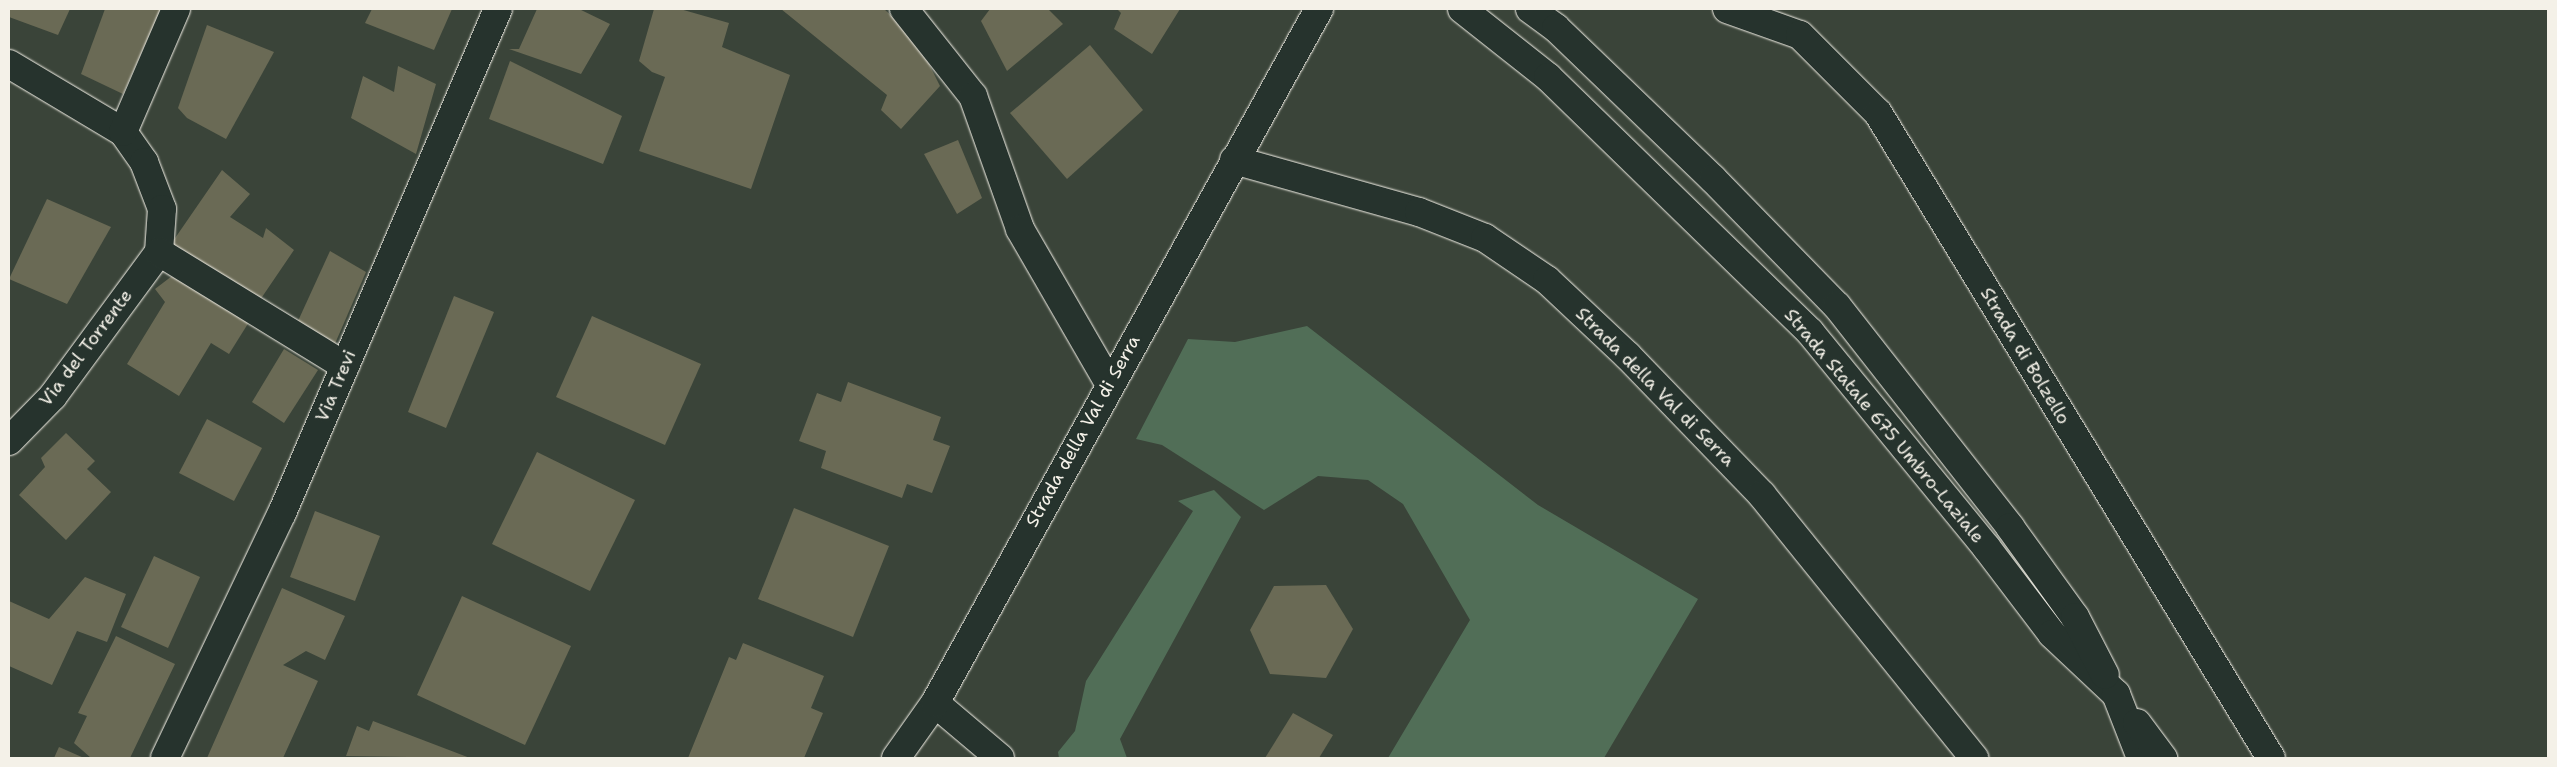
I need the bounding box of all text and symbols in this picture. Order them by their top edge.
street label: Strada di Bolzello [1976,284,2074,428]
street label: Via del Torrente [35,285,137,411]
street label: Strada della Val di Serra [1571,303,1739,471]
street label: Strada Statale 675 Umbro-Laziale [1780,305,1988,547]
street label: Strada della Val di Serra [1021,331,1145,531]
street label: Via Trevi [311,347,361,425]

